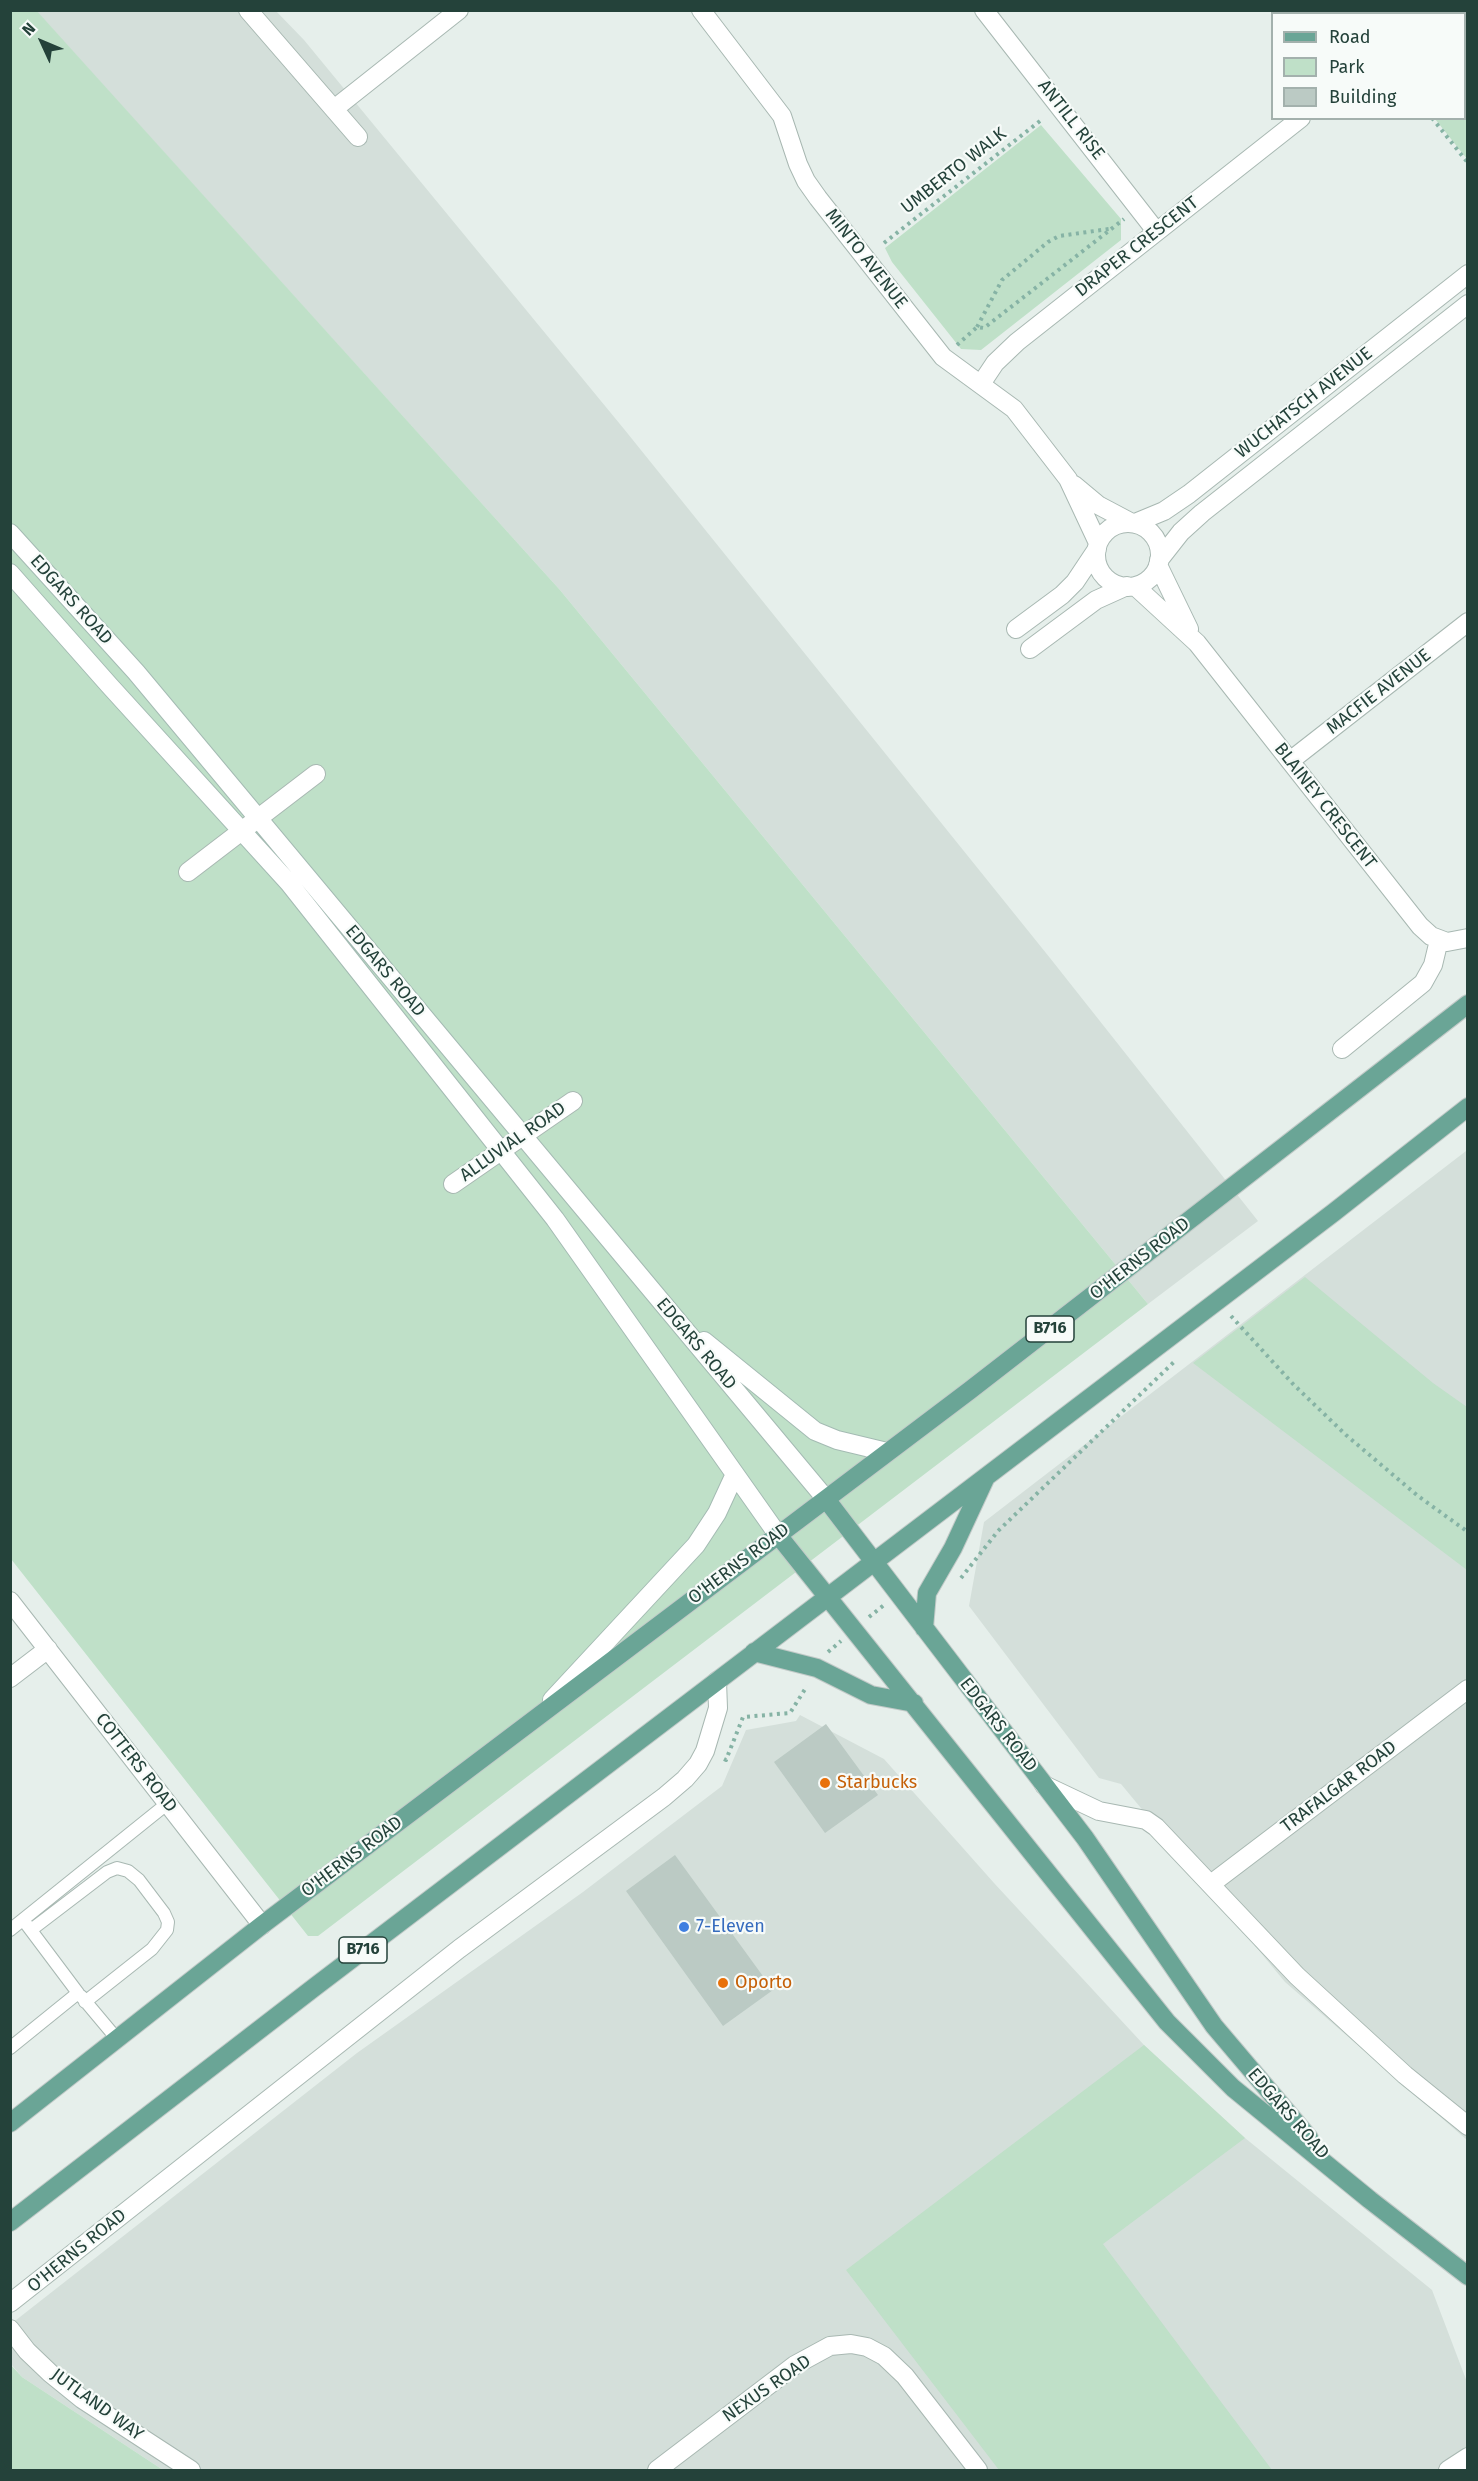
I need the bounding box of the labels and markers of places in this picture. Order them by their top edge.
place label: Starbucks [837,1772,917,1794]
marker: Starbucks [818,1776,832,1790]
place label: 7-Eleven [696,1916,765,1938]
marker: 7-Eleven [677,1920,691,1934]
place label: Oporto [735,1972,792,1994]
marker: Oporto [716,1976,730,1990]

